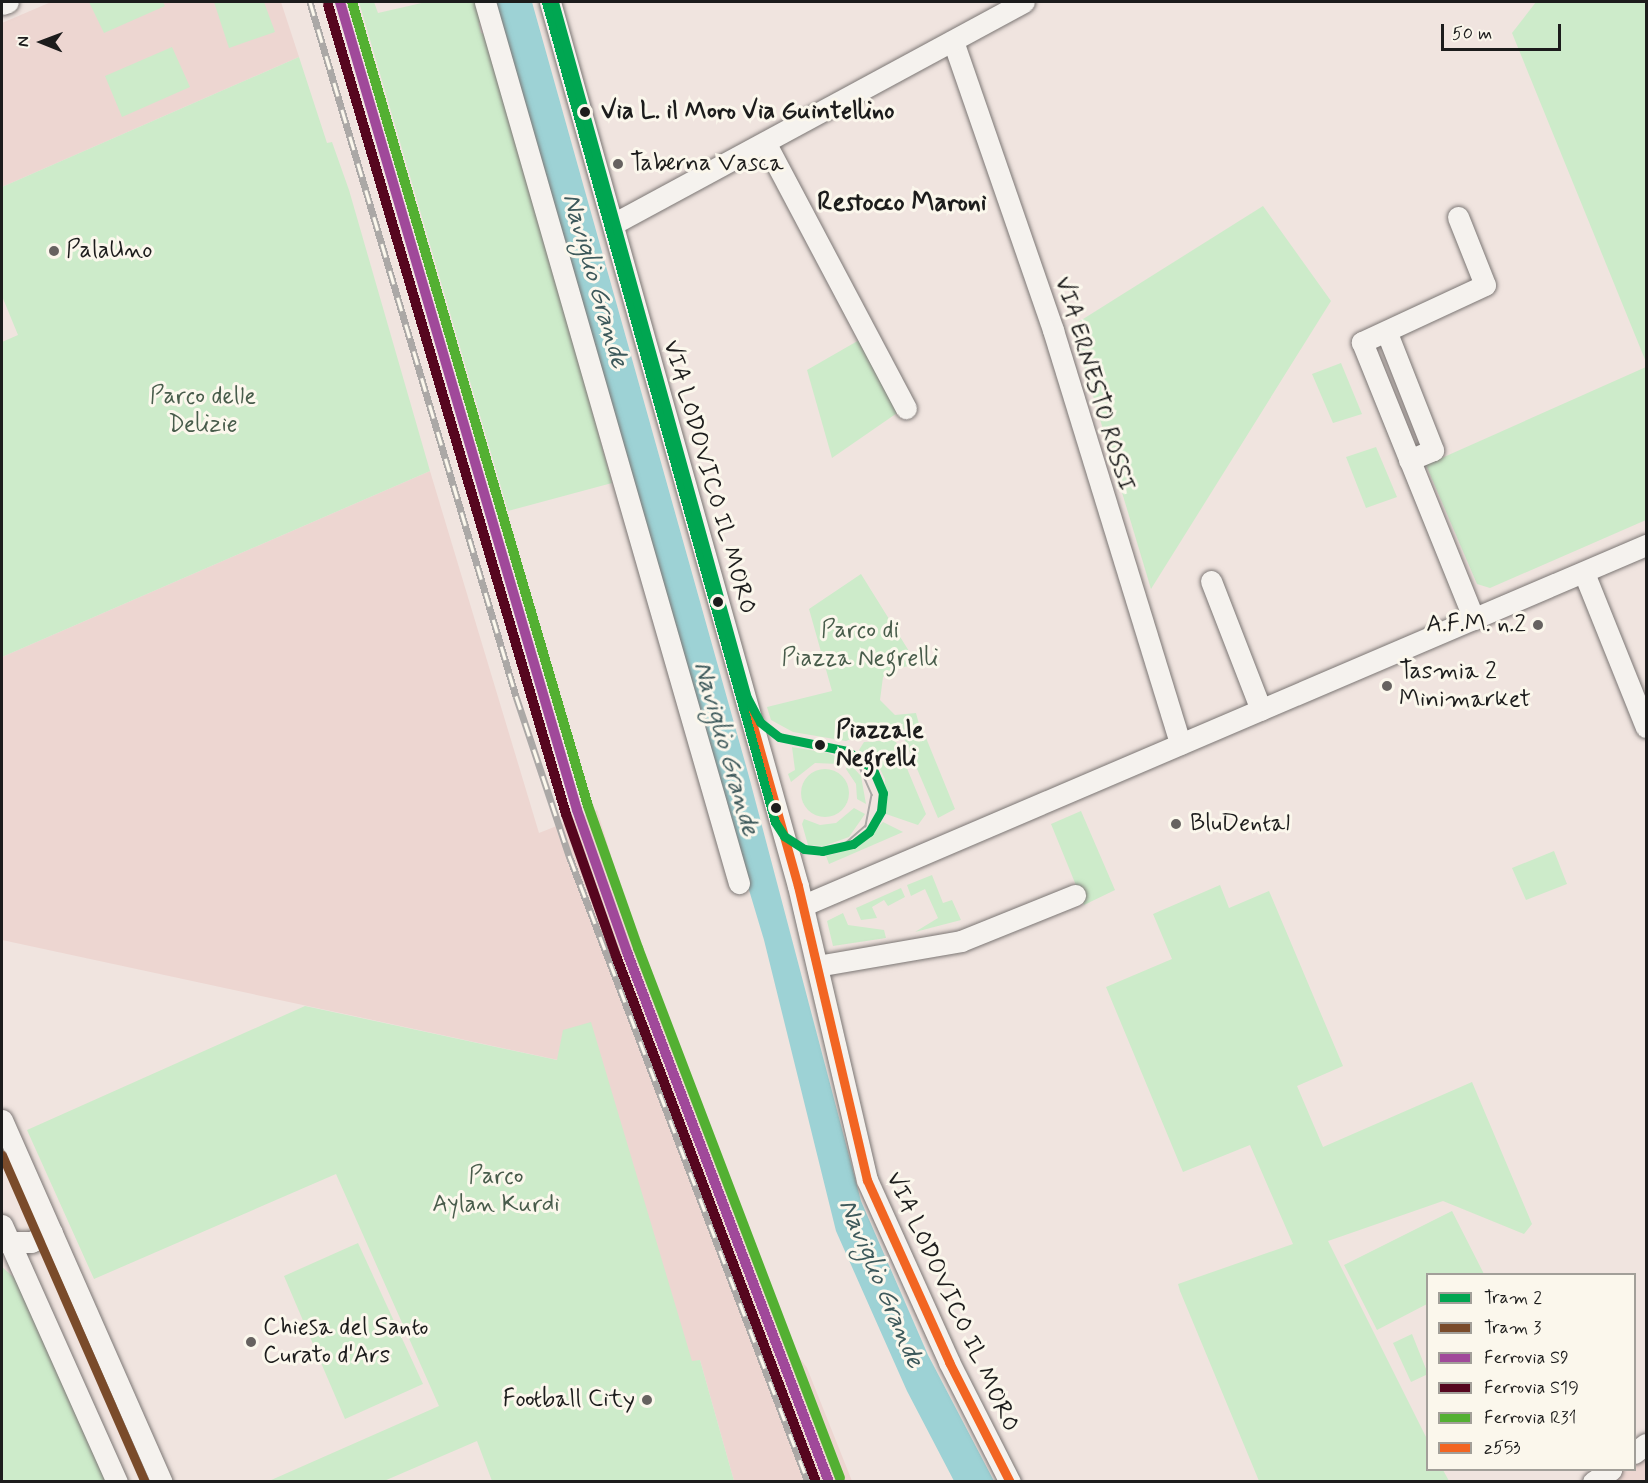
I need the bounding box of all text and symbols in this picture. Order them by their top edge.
north arrow [12,12,72,72]
scale bar [1444,12,1564,50]
text: 50 m [1452,22,1492,46]
text: N [13,36,34,47]
place label: Via L. il Moro Via Guintellino [601,98,891,126]
marker: Via L. il Moro Via Guintellino [574,101,596,123]
place label: Taberna Vasca [630,150,776,178]
marker: Taberna Vasca [611,157,625,171]
district label: Restocco Maroni [817,188,987,220]
water label: Naviglio Grande [554,190,634,372]
place label: PalaUno [66,237,152,265]
marker: PalaUno [47,244,61,258]
street label: VIA ERNESTO ROSSI [1047,272,1141,496]
street label: VIA LODOVICO IL MORO [657,340,761,614]
park label: Parco delle Delizie [150,383,256,439]
unlabelled marker [712,596,724,608]
place label: A.F.M. n.2 [1426,611,1526,639]
park label: Parco di Piazza Negrelli [782,617,938,673]
marker: A.F.M. n.2 [1531,618,1545,632]
water label: Naviglio Grande [685,658,765,840]
place label: Tasmia 2 Minimarket [1399,658,1531,714]
marker: Tasmia 2 Minimarket [1380,679,1394,693]
place label: Piazzale Negrelli [836,717,924,773]
marker: Piazzale Negrelli [809,734,831,756]
unlabelled marker [770,802,782,814]
place label: BluDental [1190,810,1290,838]
marker: BluDental [1167,815,1185,833]
park label: Parco Aylan Kurdi [433,1163,559,1219]
street label: VIA LODOVICO IL MORO [880,1170,1024,1434]
water label: Naviglio Grande [830,1194,930,1374]
legend [1426,1273,1636,1471]
text: Tram 2 [1484,1286,1542,1310]
place label: Chiesa del Santo Curato d'Ars [263,1314,433,1370]
text: Tram 3 [1484,1316,1541,1340]
marker: Chiesa del Santo Curato d'Ars [244,1335,258,1349]
text: Ferrovia S9 [1484,1346,1569,1370]
text: Ferrovia S19 [1484,1376,1579,1400]
place label: Football City [507,1386,635,1414]
marker: Football City [640,1393,654,1407]
text: Ferrovia R31 [1484,1406,1576,1430]
text: z553 [1484,1436,1521,1460]

